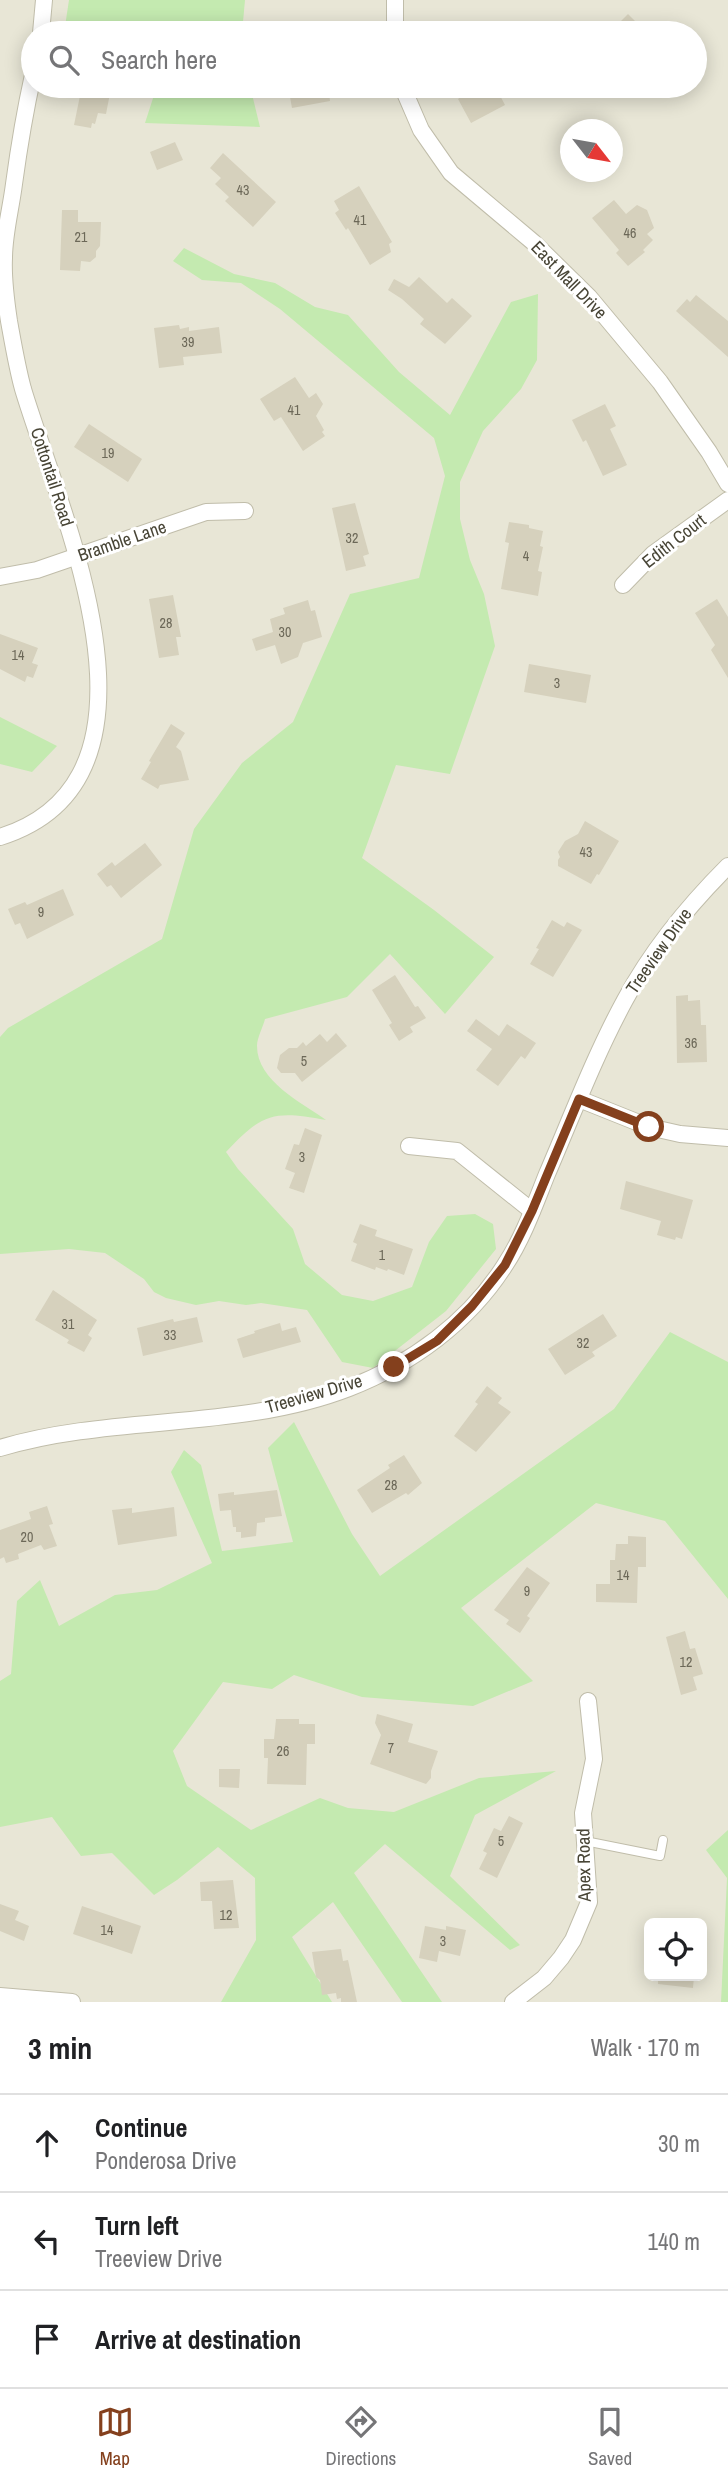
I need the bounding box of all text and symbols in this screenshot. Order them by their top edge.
search box [21,21,707,98]
icon: search [45,41,83,79]
text: Search here [101,42,217,77]
north arrow [560,119,623,182]
house number: 43 [237,181,249,199]
house number: 41 [354,211,367,229]
house number: 46 [624,224,636,242]
house number: 21 [75,228,88,246]
street label: East Mall Drive [526,235,613,324]
house number: 39 [182,333,194,351]
house number: 41 [288,401,301,419]
street label: Cottontail Road [25,424,80,529]
house number: 19 [102,444,114,462]
street label: Edith Court [637,508,711,573]
street label: Bramble Lane [74,514,169,567]
house number: 32 [346,529,358,547]
house number: 4 [523,547,530,565]
house number: 28 [160,614,172,632]
house number: 30 [279,623,291,641]
house number: 14 [12,646,25,664]
house number: 3 [554,674,560,692]
house number: 43 [580,843,592,861]
house number: 9 [38,903,44,921]
street label: Treeview Drive [620,903,697,999]
house number: 36 [685,1034,697,1052]
house number: 5 [301,1052,307,1070]
route start [633,1111,664,1142]
house number: 3 [299,1148,305,1166]
house number: 1 [379,1246,386,1264]
house number: 31 [62,1315,75,1333]
house number: 33 [164,1326,176,1344]
house number: 32 [577,1334,589,1352]
route end [378,1351,409,1382]
street label: Treeview Drive [263,1368,365,1419]
house number: 28 [385,1476,397,1494]
house number: 20 [21,1528,33,1546]
house number: 14 [617,1566,630,1584]
house number: 9 [524,1582,530,1600]
house number: 12 [680,1653,692,1671]
house number: 7 [388,1739,394,1757]
house number: 26 [277,1742,289,1760]
street label: Apex Road [570,1828,597,1903]
house number: 5 [498,1832,504,1850]
house number: 12 [220,1906,232,1924]
map controls [644,1918,707,1981]
button: locate [644,1918,707,1981]
house number: 14 [101,1921,114,1939]
house number: 3 [440,1932,446,1950]
text: 3 min [28,2028,92,2068]
text: Walk · 170 m [591,2032,700,2063]
text: Continue [95,2110,187,2145]
icon: ahead [28,2124,66,2162]
text: 30 m [658,2128,700,2159]
text: Ponderosa Drive [95,2145,237,2176]
text: Turn left [95,2208,179,2243]
icon: left [28,2222,66,2260]
text: 140 m [648,2226,700,2257]
text: Treeview Drive [95,2243,222,2274]
icon: arrive [28,2320,66,2358]
text: Arrive at destination [95,2322,301,2357]
tab: Map [96,2403,134,2471]
tab: Directions [325,2403,396,2471]
tab: Saved [588,2403,632,2471]

